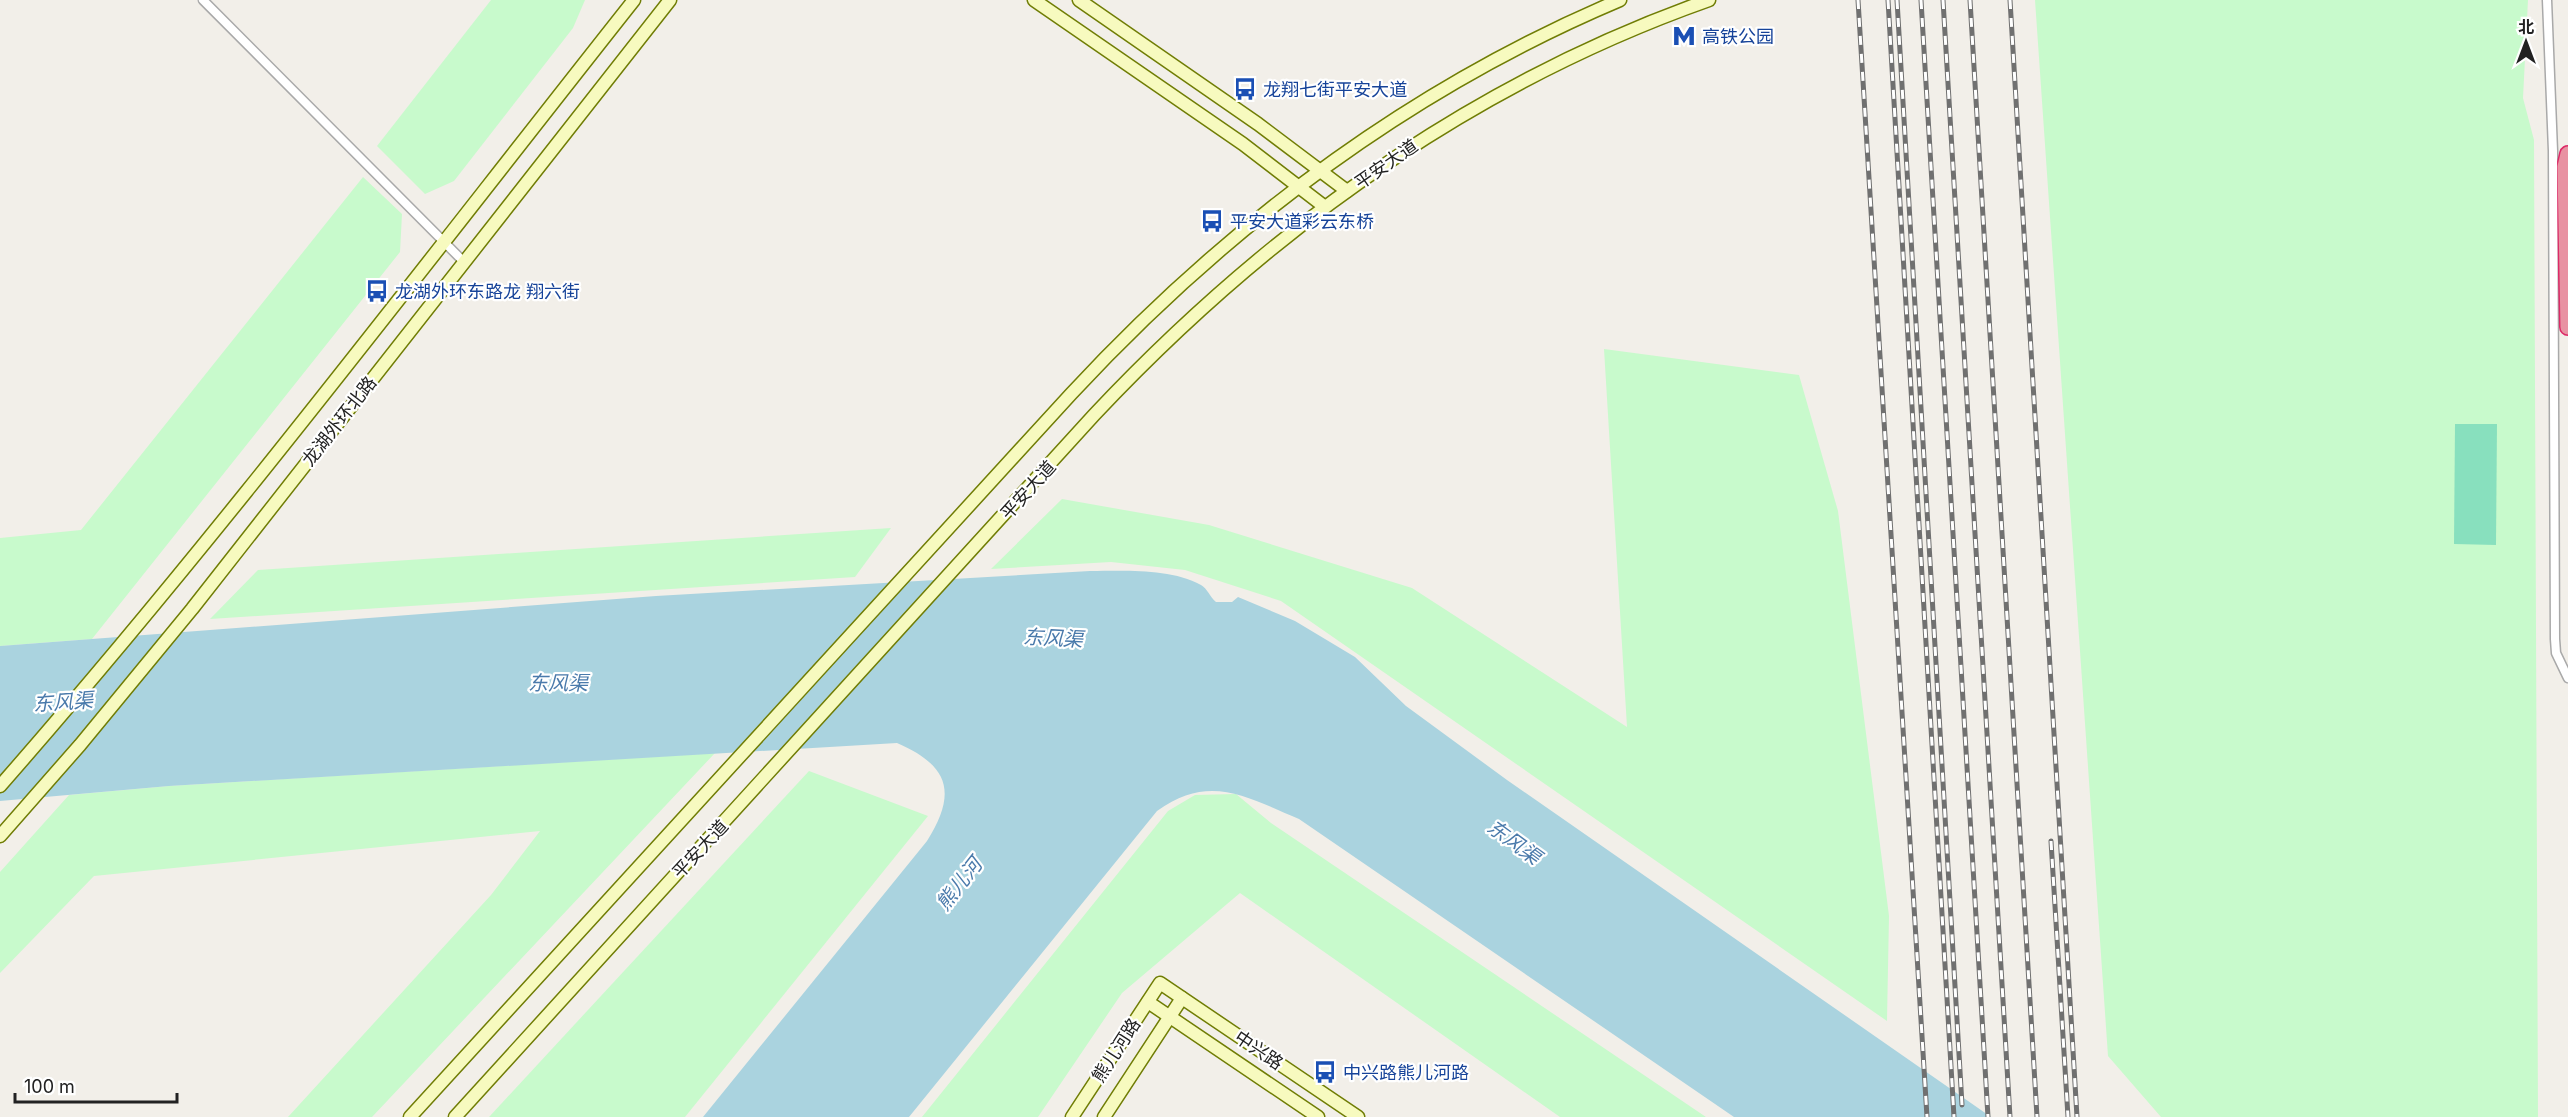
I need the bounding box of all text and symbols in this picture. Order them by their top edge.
north arrow [2496,12,2556,72]
text: 北 [2518,17,2534,37]
metro station icon: 高铁公园 [1671,23,1697,49]
place label: 高铁公园 [1702,26,1774,47]
bus stop icon: 龙翔七街平安大道 [1232,76,1258,102]
place label: 龙翔七街平安大道 [1263,79,1407,100]
street label: 平安大道 [1350,135,1422,193]
bus stop icon: 平安大道彩云东桥 [1199,208,1225,234]
place label: 平安大道彩云东桥 [1230,211,1374,232]
bus stop icon: 龙湖外环东路龙 翔六街 [364,278,390,304]
place label: 龙湖外环东路龙 翔六街 [395,281,580,302]
street label: 龙湖外环北路 [297,372,381,470]
street label: 平安大道 [996,456,1060,524]
water label: 东风渠 [1022,624,1087,652]
water label: 东风渠 [528,671,591,695]
water label: 东风渠 [32,688,97,716]
water label: 东风渠 [1483,815,1548,871]
street label: 平安大道 [668,816,732,882]
water label: 熊儿河 [931,850,989,915]
street label: 熊儿河路 [1088,1014,1144,1086]
street label: 中兴路 [1231,1026,1287,1074]
bus stop icon: 中兴路熊儿河路 [1312,1059,1338,1085]
place label: 中兴路熊儿河路 [1343,1062,1469,1083]
scale bar [15,1066,177,1104]
text: 100 m [24,1076,75,1097]

